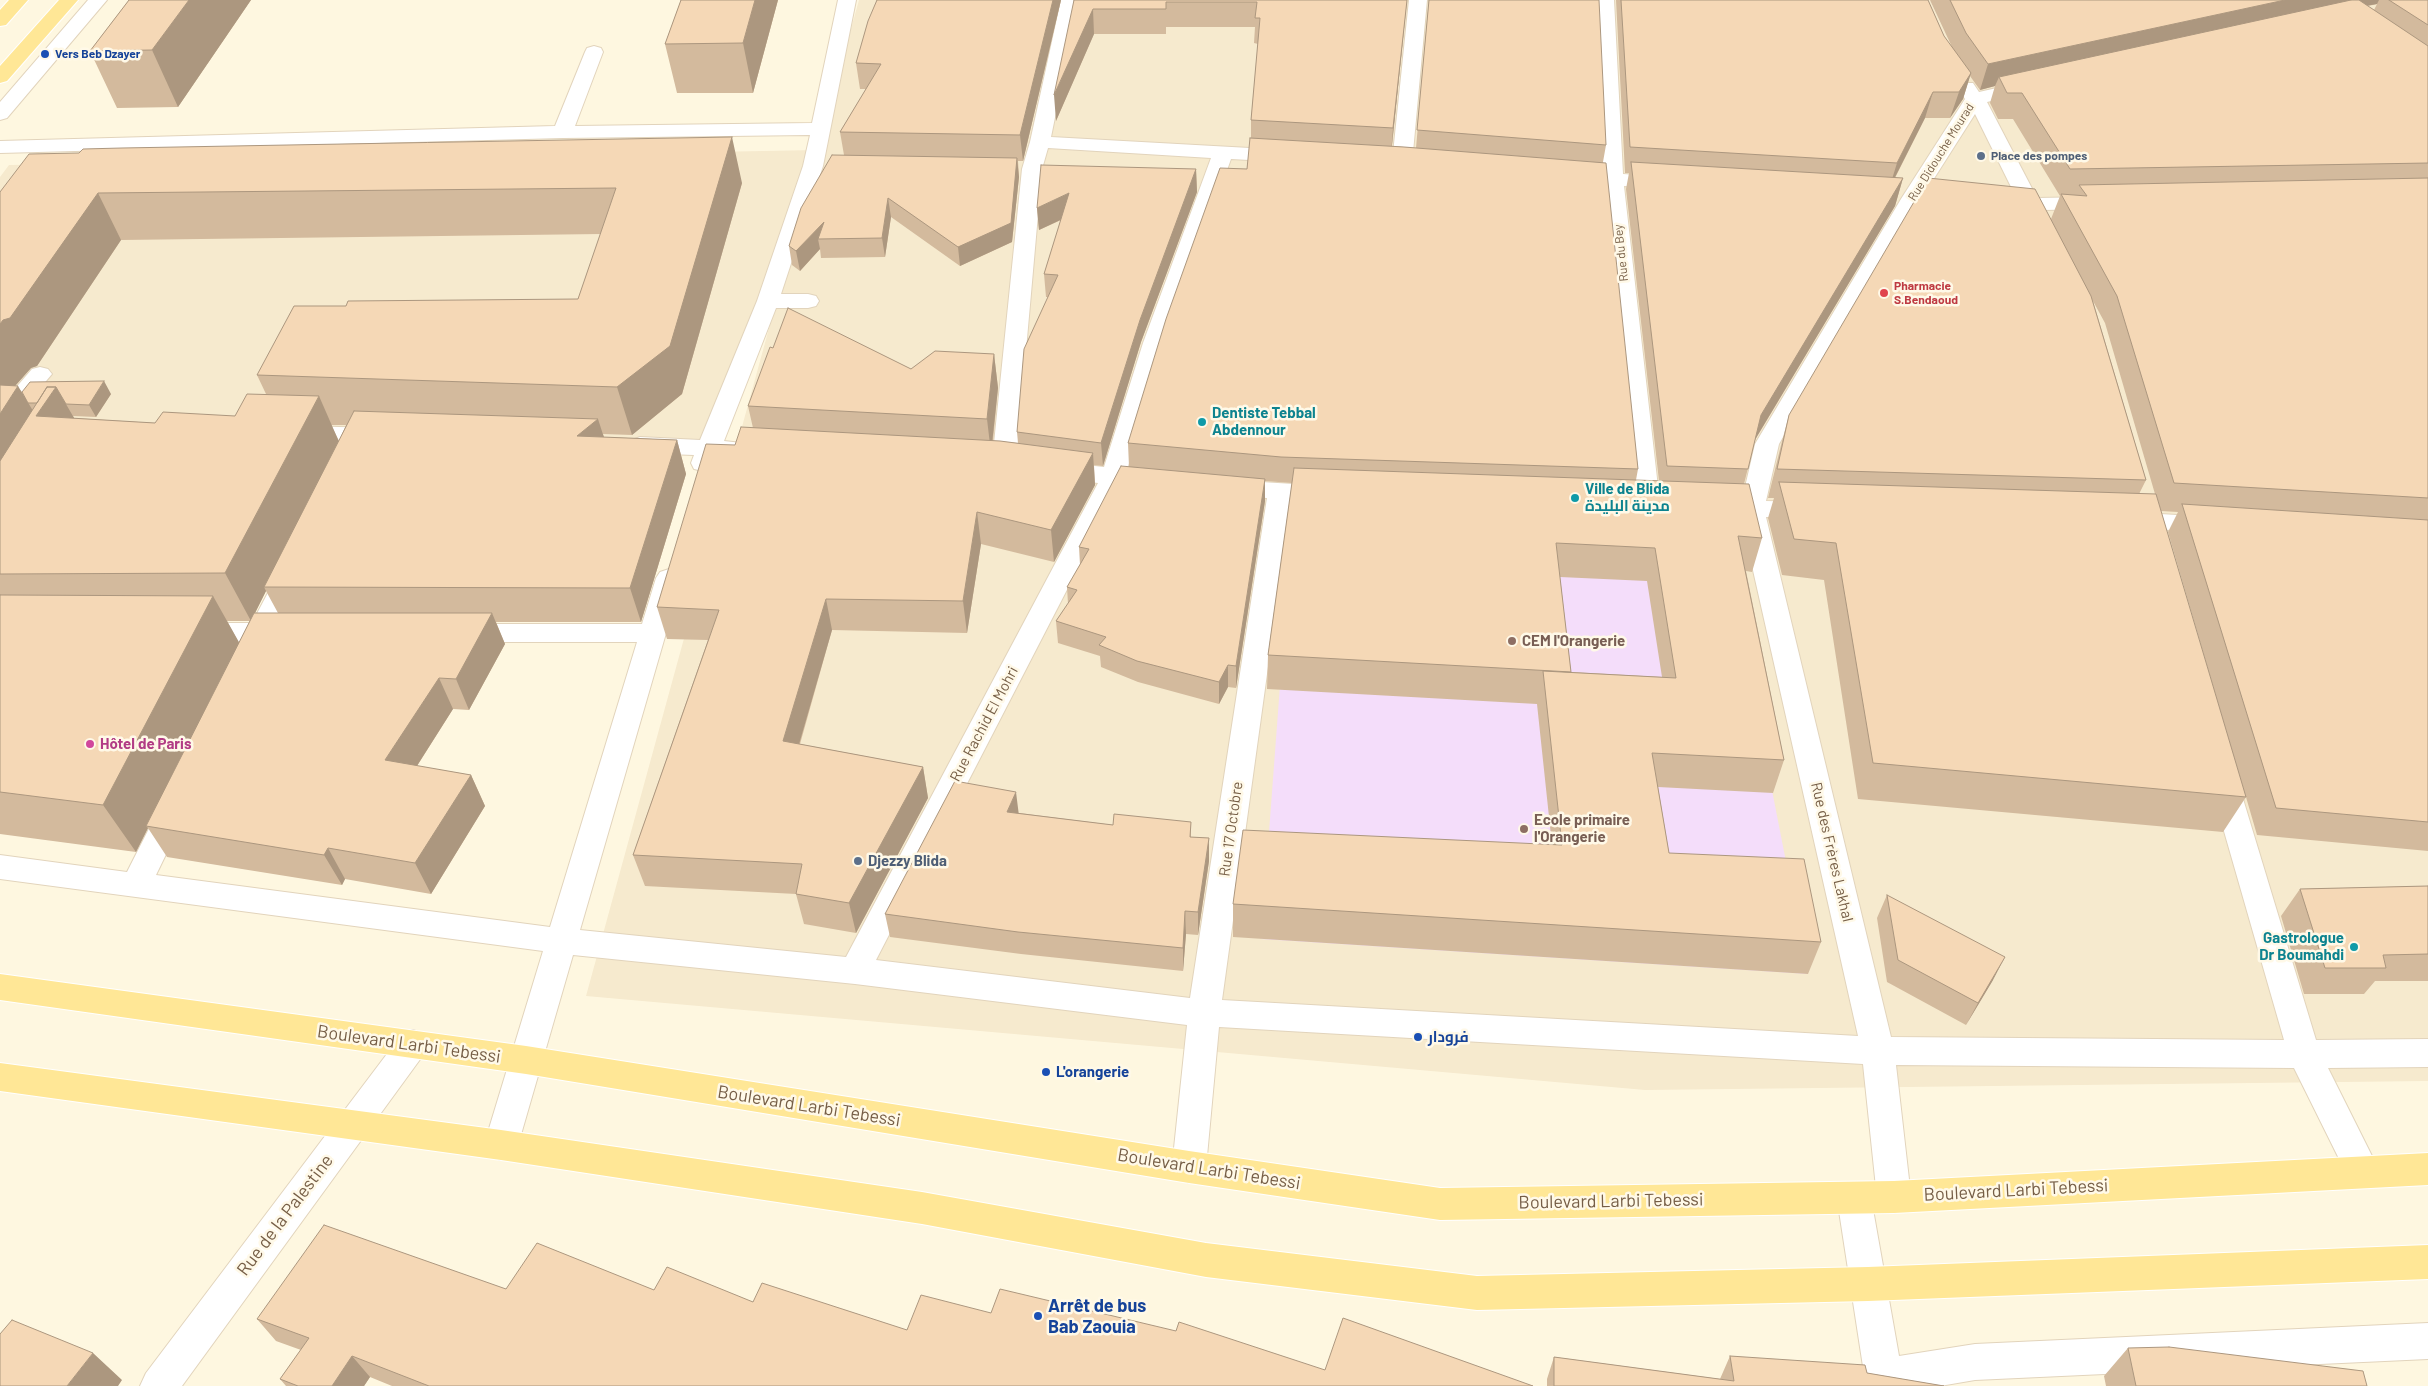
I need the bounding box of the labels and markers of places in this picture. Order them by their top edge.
place label: Vers Beb Dzayer [55,47,140,61]
marker: Vers Beb Dzayer [39,48,51,60]
place label: Place des pompes [1991,149,2087,163]
marker: Place des pompes [1975,150,1987,162]
place label: Pharmacie S.Bendaoud [1894,279,1958,307]
marker: Pharmacie S.Bendaoud [1878,287,1890,299]
place label: Dentiste Tebbal Abdennour [1212,404,1316,439]
marker: Dentiste Tebbal Abdennour [1196,416,1208,428]
place label: Ville de Blida مدينة البليدة [1585,480,1670,515]
marker: Ville de Blida مدينة البليدة [1569,492,1581,504]
place label: CEM l'Orangerie [1522,632,1625,650]
marker: CEM l'Orangerie [1506,635,1518,647]
place label: Hôtel de Paris [100,735,191,753]
marker: Hôtel de Paris [84,738,96,750]
place label: Ecole primaire l'Orangerie [1534,811,1630,846]
marker: Ecole primaire l'Orangerie [1518,823,1530,835]
place label: Djezzy Blida [868,852,947,870]
marker: Djezzy Blida [852,855,864,867]
place label: Gastrologue Dr Boumahdi [2259,929,2344,964]
marker: Gastrologue Dr Boumahdi [2348,941,2360,953]
place label: فرودار [1428,1028,1469,1046]
marker: فرودار [1412,1031,1424,1043]
place label: L'orangerie [1056,1063,1129,1081]
marker: L'orangerie [1040,1066,1052,1078]
place label: Arrêt de bus Bab Zaouia [1048,1295,1146,1338]
marker: Arrêt de bus Bab Zaouia [1032,1310,1044,1322]

